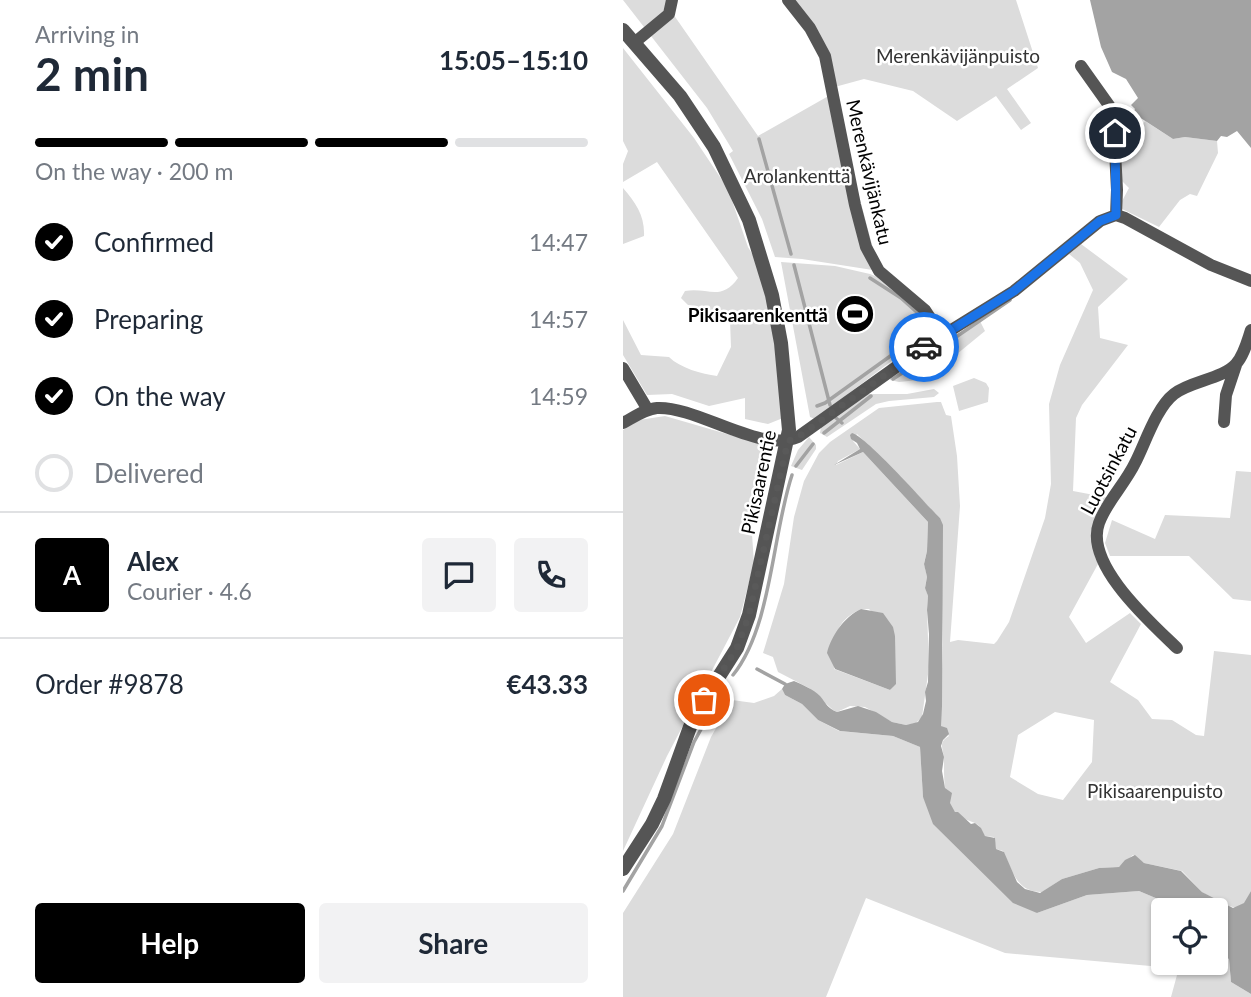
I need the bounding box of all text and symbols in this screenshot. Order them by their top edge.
text: Arriving in [35,20,139,48]
text: 15:05–15:10 [439,44,588,76]
park label: Merenkävijänpuisto [876,44,1040,67]
text: 2 min [35,46,149,101]
street label: Merenkävijänkatu [842,97,898,247]
pin [1085,103,1145,163]
icon: home [1096,114,1134,152]
text: On the way · 200 m [35,157,234,185]
park label: Arolankenttä [744,164,850,187]
icon: check [35,223,73,261]
text: Confirmed [94,226,214,258]
text: 14:47 [529,228,588,256]
sports icon: Pikisaarenkenttä [834,293,876,335]
icon: check [35,300,73,338]
text: Preparing [94,303,203,335]
place label: Pikisaarenkenttä [688,303,828,326]
text: 14:57 [529,305,588,333]
courier [889,312,959,382]
icon: car [905,328,943,366]
icon: check [35,377,73,415]
text: On the way [94,380,226,412]
text: 14:59 [529,382,588,410]
street label: Luotsinkatu [1075,422,1141,518]
street label: Pikisaarentie [736,428,780,536]
text: Delivered [94,457,204,489]
button: chat [422,538,496,612]
button: phone [514,538,588,612]
text: Alex [127,545,179,577]
text: A [63,559,81,591]
text: Courier · 4.6 [127,577,252,605]
text: Order #9878 [35,668,184,700]
text: €43.33 [506,668,588,700]
pin [674,670,734,730]
icon: bag [685,681,723,719]
park label: Pikisaarenpuisto [1087,779,1223,802]
map controls [1151,898,1228,975]
button: locate [1151,898,1228,975]
button: Help [35,903,305,983]
button: Share [319,903,588,983]

